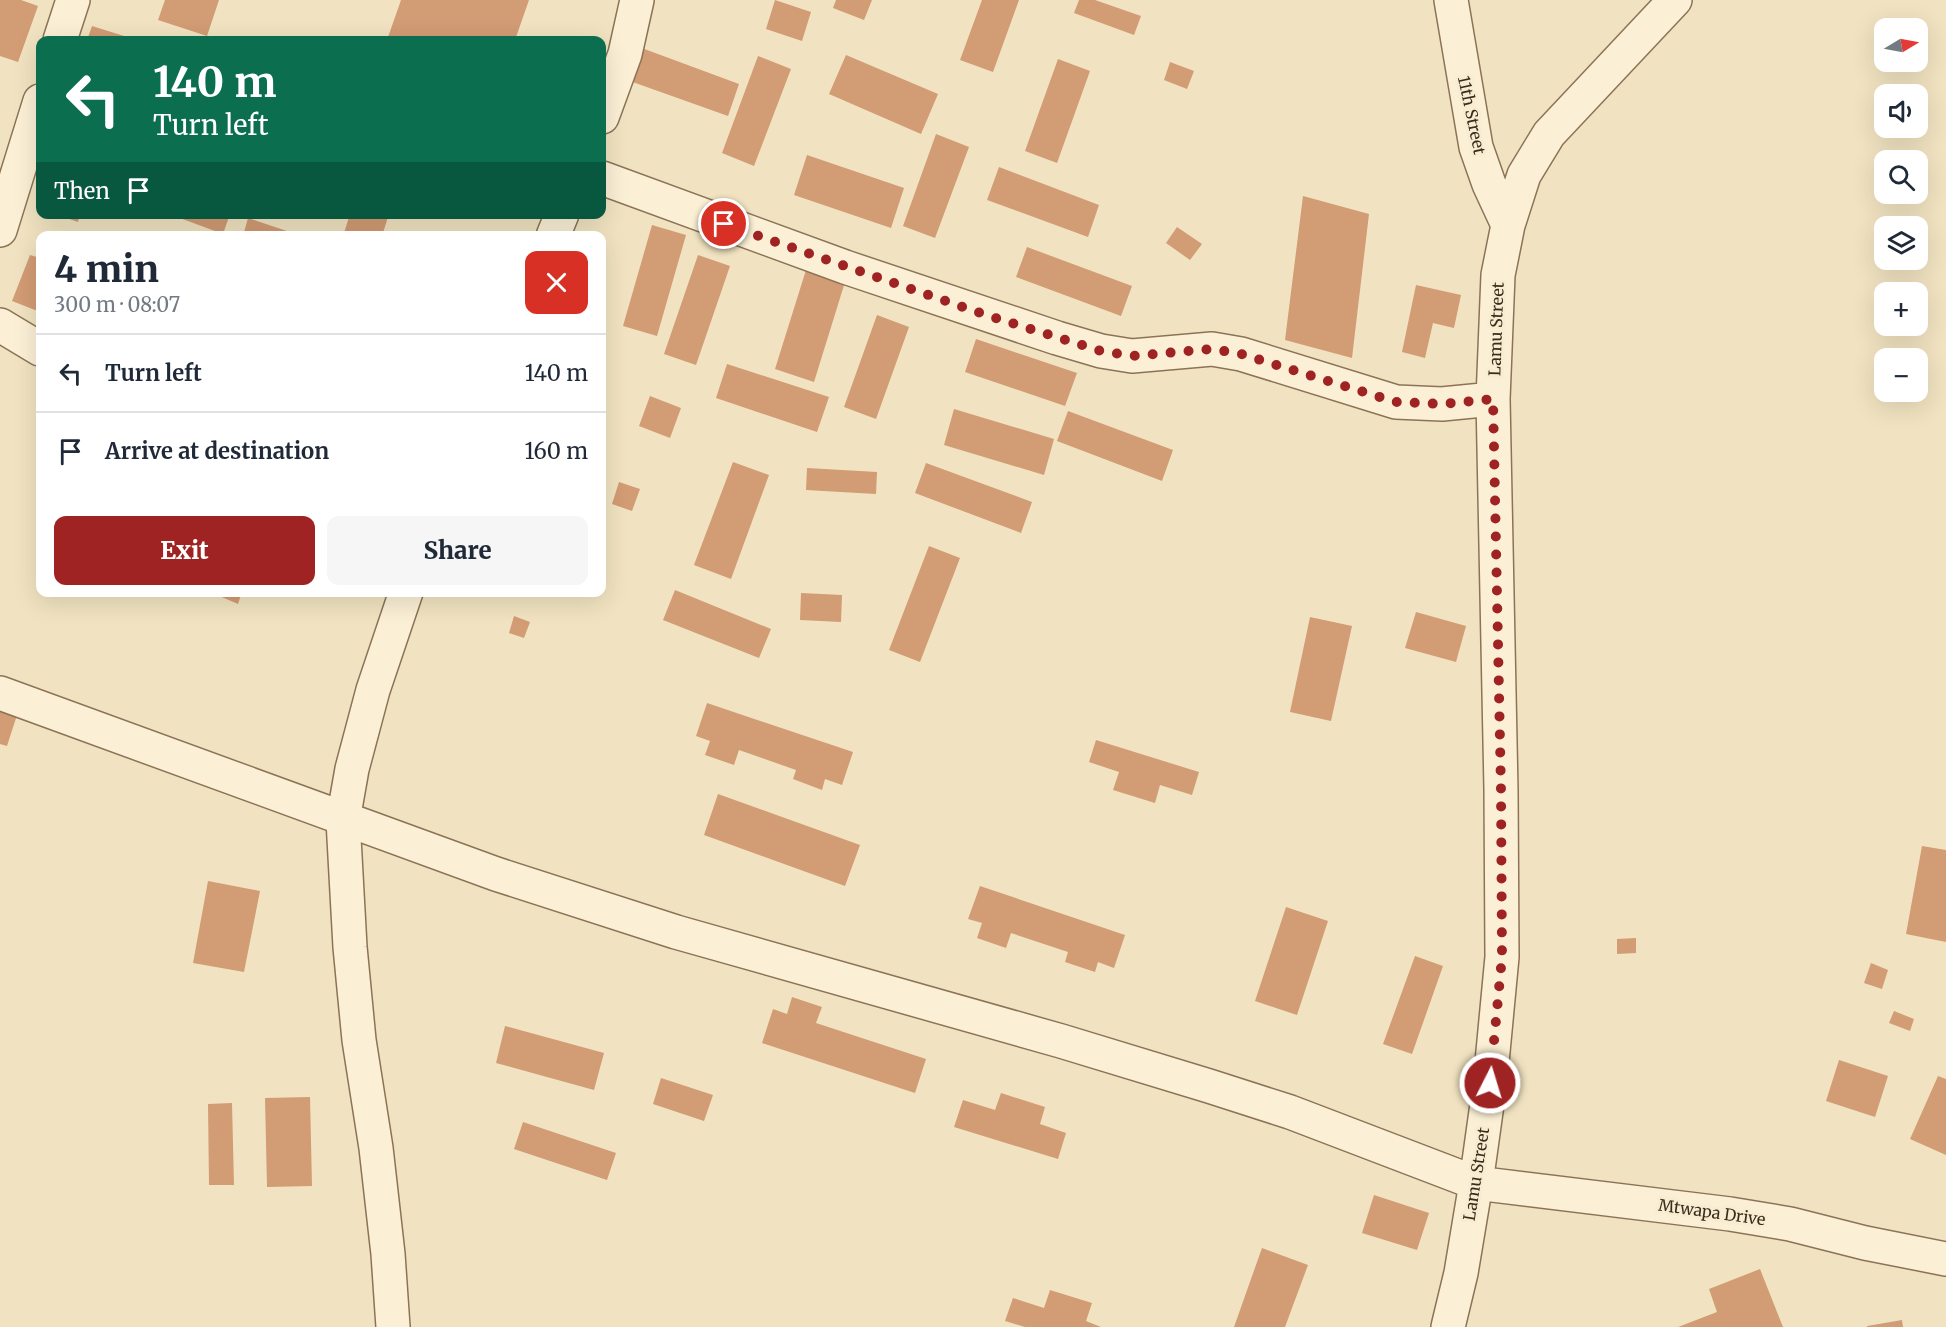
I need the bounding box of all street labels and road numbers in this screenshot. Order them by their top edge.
street label: 11th Street [1454,74,1490,157]
street label: Lamu Street [1484,281,1508,376]
street label: Lamu Street [1459,1125,1493,1222]
street label: Mtwapa Drive [1657,1195,1767,1229]

